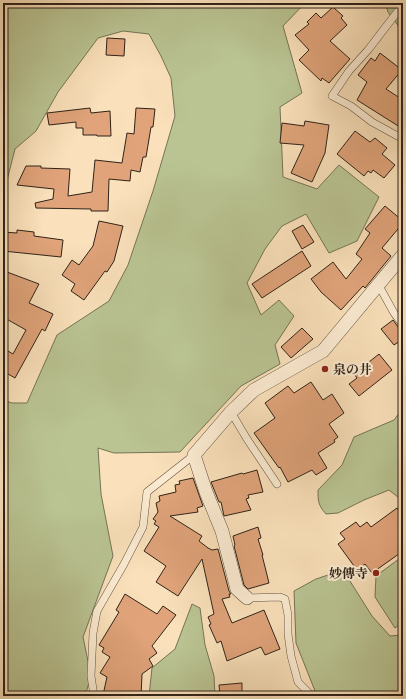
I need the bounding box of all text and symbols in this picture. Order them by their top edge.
place label: 泉の井 [333,362,372,377]
marker: 泉の井 [320,364,330,374]
place label: 妙傳寺 [329,566,368,581]
marker: 妙傳寺 [371,568,381,578]

